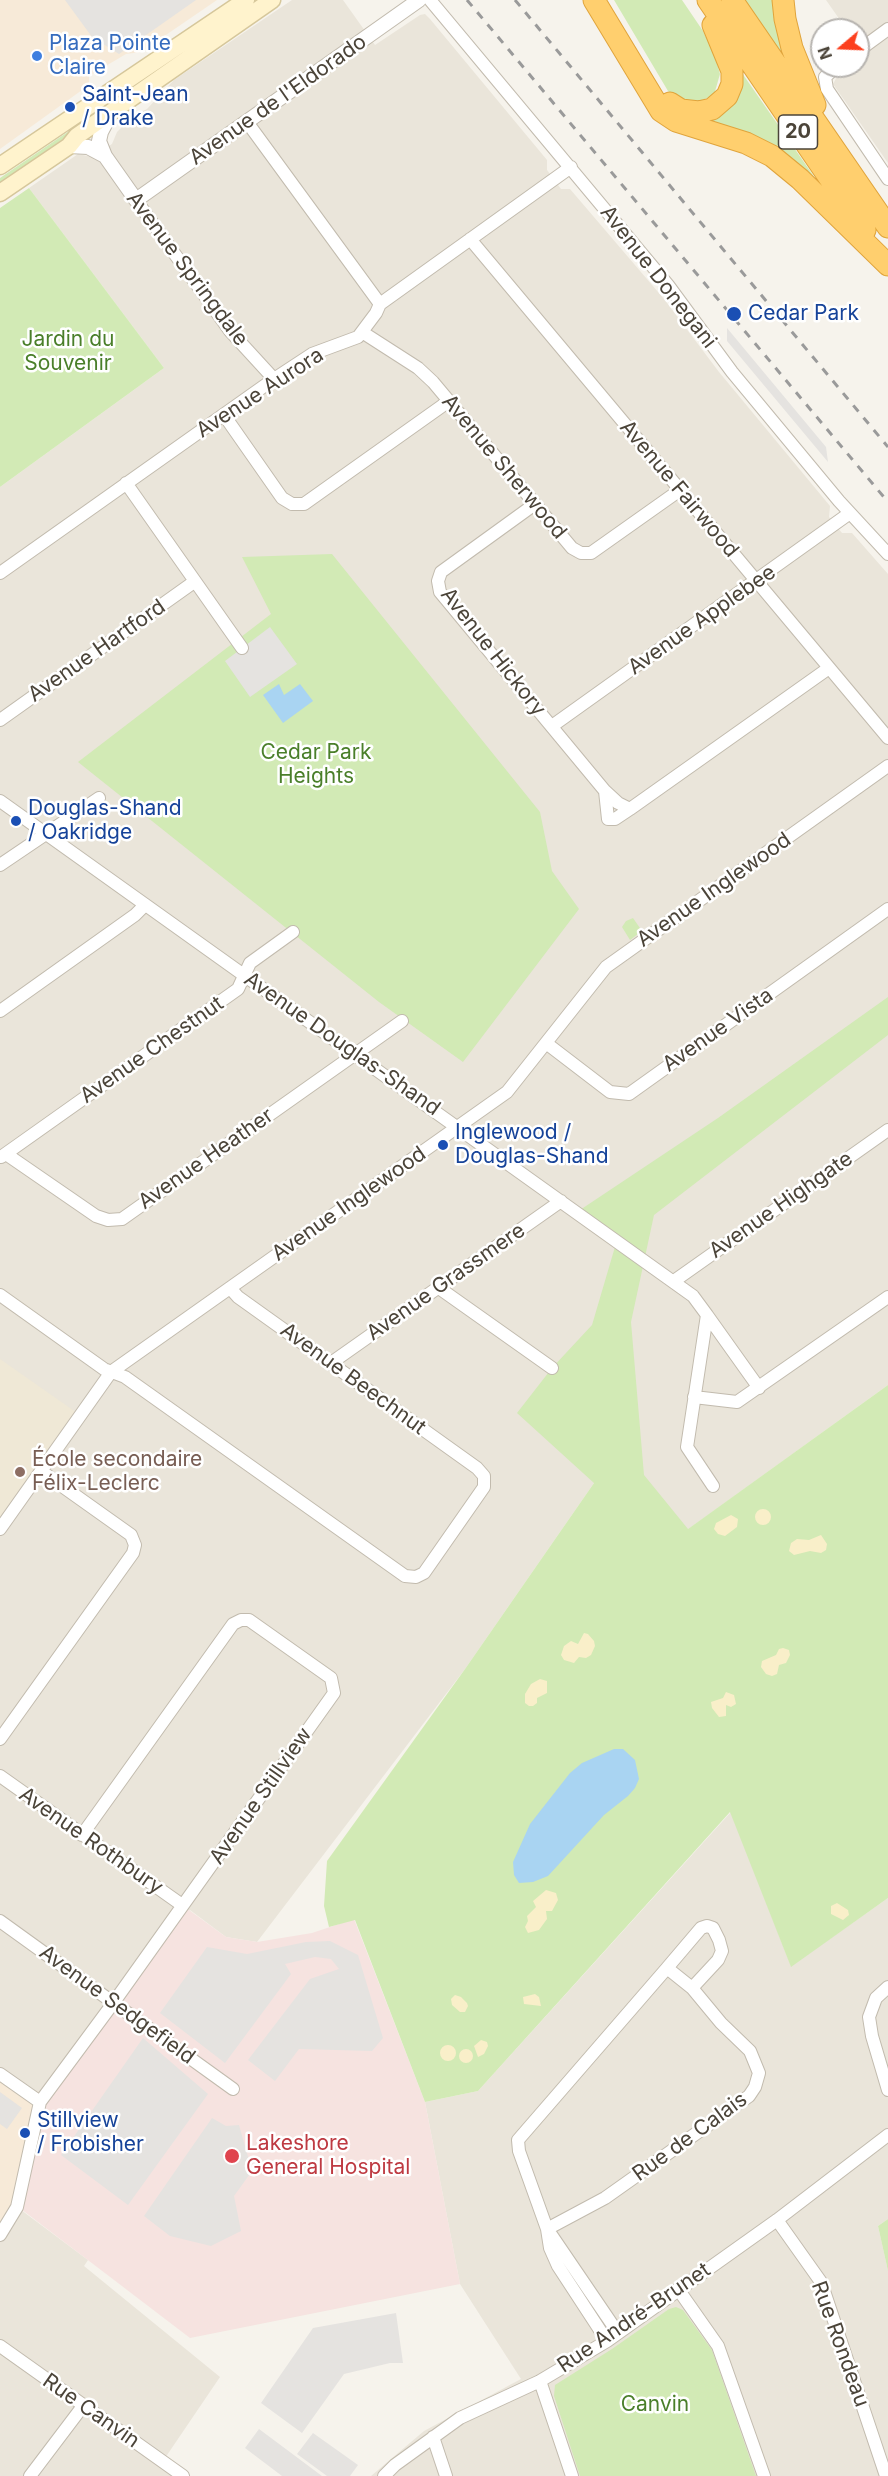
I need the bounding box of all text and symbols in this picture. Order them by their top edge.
north arrow [810,18,870,78]
street label: Avenue de l'Eldorado [185,29,371,171]
place label: Plaza Pointe Claire [49,31,171,81]
text: N [813,44,836,62]
marker: Plaza Pointe Claire [30,49,44,63]
place label: Saint-Jean / Drake [82,82,189,132]
marker: Saint-Jean / Drake [63,100,77,114]
road number: 20 [778,115,818,149]
street label: Avenue Springdale [121,187,253,351]
street label: Avenue Donegani [594,201,722,353]
place label: Cedar Park [748,301,859,327]
marker: Cedar Park [725,305,743,323]
park label: Jardin du Souvenir [22,327,114,377]
street label: Avenue Aurora [192,343,328,443]
street label: Avenue Sherwood [436,390,572,544]
street label: Avenue Fairwood [614,415,744,563]
street label: Avenue Applebee [623,560,781,680]
street label: Avenue Hickory [435,583,551,721]
street label: Avenue Hartford [23,594,171,708]
park label: Cedar Park Heights [260,740,372,790]
place label: Douglas-Shand / Oakridge [28,796,182,846]
marker: Douglas-Shand / Oakridge [9,814,23,828]
street label: Avenue Inglewood [632,827,796,953]
street label: Avenue Douglas-Shand [239,967,445,1121]
street label: Avenue Vista [658,983,778,1077]
street label: Avenue Chestnut [75,991,229,1109]
street label: Avenue Heather [134,1103,278,1215]
place label: Inglewood / Douglas-Shand [455,1120,609,1170]
marker: Inglewood / Douglas-Shand [436,1138,450,1152]
street label: Avenue Inglewood [267,1141,431,1267]
street label: Avenue Highgate [704,1146,858,1264]
street label: Avenue Grassmere [362,1218,530,1346]
street label: Avenue Beechnut [275,1318,431,1440]
place label: École secondaire Félix-Leclerc [32,1447,202,1497]
marker: École secondaire Félix-Leclerc [13,1465,27,1479]
street label: Avenue Stillview [204,1723,318,1869]
street label: Avenue Rothbury [14,1782,168,1900]
street label: Avenue Sedgefield [34,1940,200,2070]
street label: Rue de Calais [628,2087,752,2187]
place label: Stillview / Frobisher [37,2108,144,2158]
marker: Stillview / Frobisher [18,2126,32,2140]
place label: Lakeshore General Hospital [246,2131,410,2181]
marker: Lakeshore General Hospital [223,2147,241,2165]
street label: Rue André-Brunet [553,2258,715,2378]
street label: Rue Rondeau [806,2278,874,2410]
street label: Rue Canvin [38,2368,144,2454]
park label: Canvin [621,2392,689,2418]

